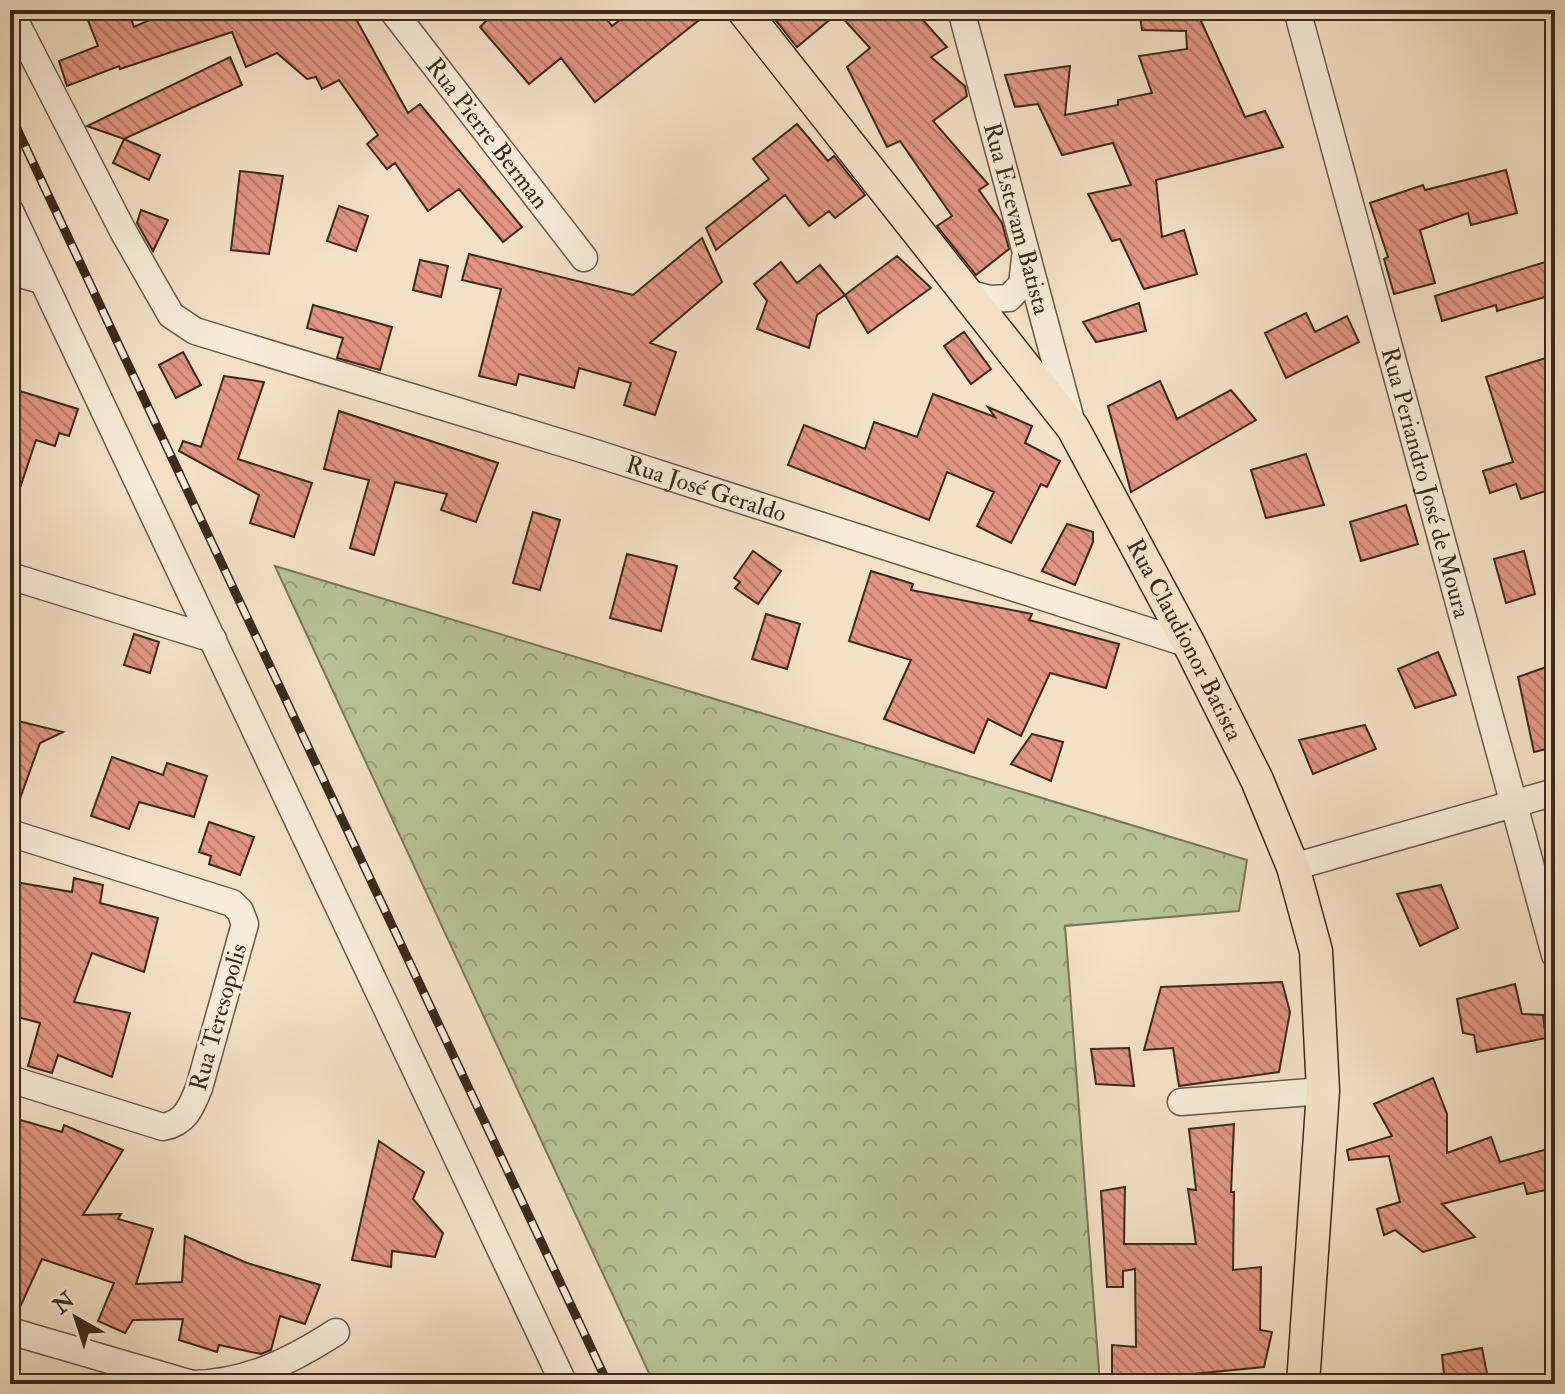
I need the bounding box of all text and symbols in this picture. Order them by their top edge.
street label: Rua Pierre Berman [419,52,555,216]
street label: Rua Estevam Batista [976,120,1057,319]
street label: Rua Periandro José de Moura [1374,344,1478,623]
street label: Rua José Geraldo [622,449,790,530]
street label: Rua Claudionor Batista [1119,533,1250,747]
street label: Rua Teresopolis [183,940,254,1095]
north arrow [36,1278,116,1358]
text: N [47,1286,81,1321]

